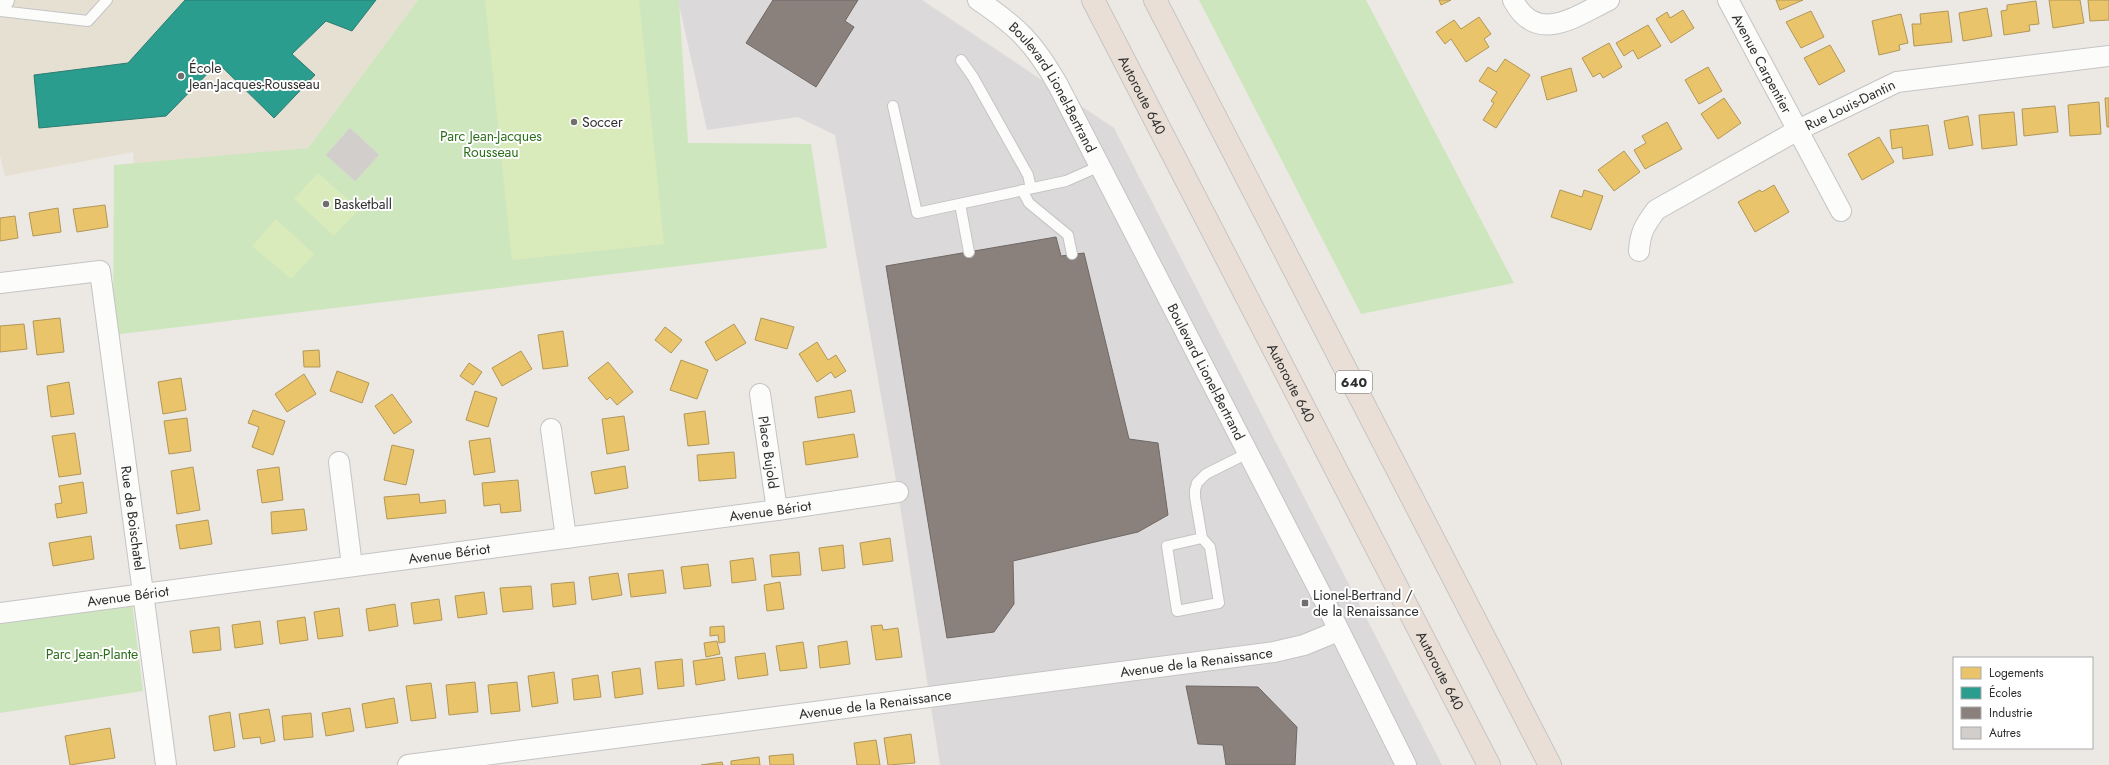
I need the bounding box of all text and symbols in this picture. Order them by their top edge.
street label: Avenue Carpentier [1727,10,1797,117]
street label: Boulevard Lionel-Bertrand [1004,17,1101,156]
street label: Autoroute 640 [1113,52,1171,138]
place label: École Jean-Jacques-Rousseau [187,58,320,94]
marker: École Jean-Jacques-Rousseau [176,71,186,81]
street label: Rue Louis-Dantin [1801,74,1899,135]
place label: Soccer [582,112,623,132]
marker: Soccer [569,117,579,127]
park label: Parc Jean-Jacques Rousseau [440,126,542,162]
place label: Basketball [334,194,392,214]
marker: Basketball [321,199,331,209]
street label: Boulevard Lionel-Bertrand [1163,300,1250,444]
street label: Autoroute 640 [1262,340,1320,426]
road number: 640 [1336,371,1372,393]
street label: Place Bujold [753,415,784,490]
street label: Rue de Boischatel [116,465,150,572]
street label: Avenue Bériot [728,495,813,526]
street label: Avenue Bériot [407,538,492,569]
street label: Avenue Bériot [86,581,171,611]
place label: Lionel-Bertrand / de la Renaissance [1313,585,1419,621]
marker: Lionel-Bertrand / de la Renaissance [1300,598,1310,608]
street label: Autoroute 640 [1411,628,1469,713]
street label: Avenue de la Renaissance [1119,642,1274,682]
park label: Parc Jean-Plante [46,644,138,664]
legend [1953,657,2093,749]
text: Logements [1989,664,2044,682]
street label: Avenue de la Renaissance [798,684,952,724]
text: Écoles [1989,684,2022,702]
text: Industrie [1989,704,2033,722]
text: Autres [1989,724,2021,742]

